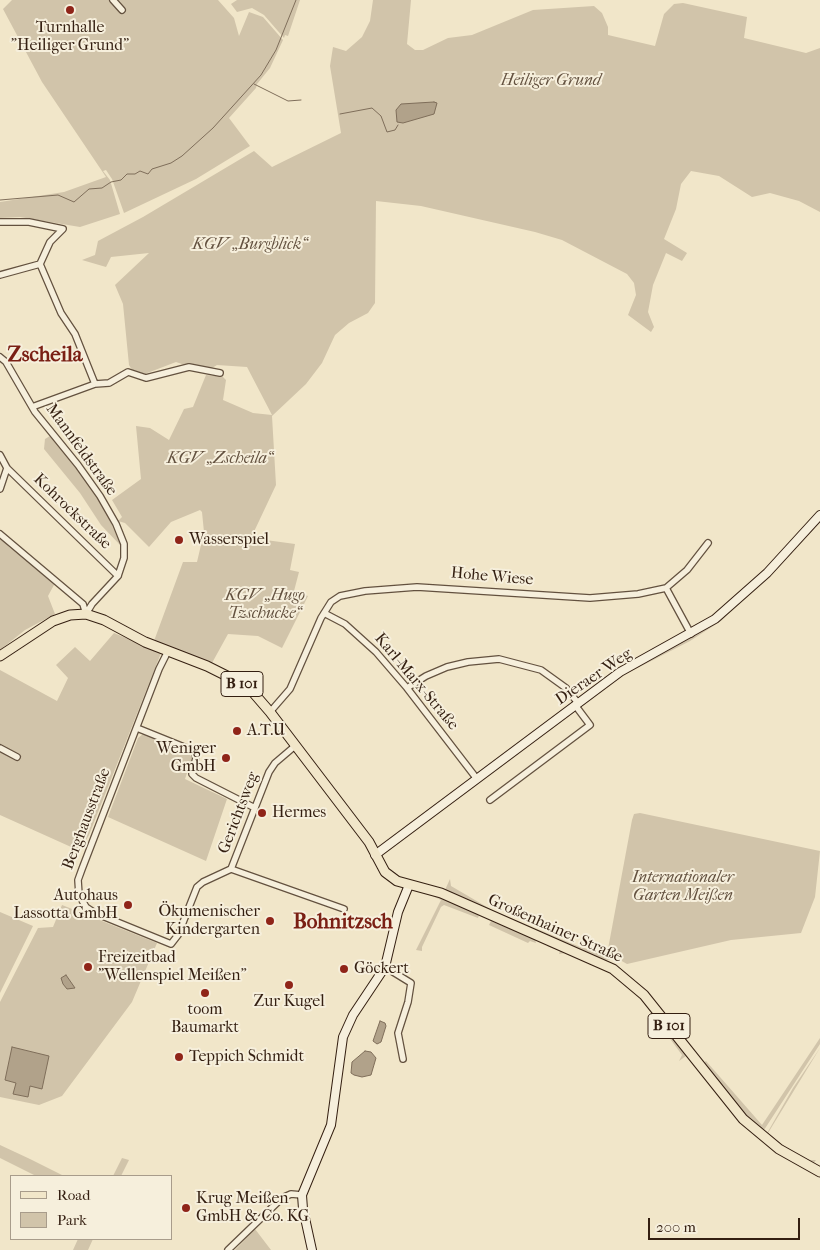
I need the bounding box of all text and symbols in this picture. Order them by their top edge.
marker: Turnhalle "Heiliger Grund" [64,4,76,16]
place label: Turnhalle "Heiliger Grund" [11,18,129,56]
park label: Heiliger Grund [501,71,601,91]
park label: KGV „Burgblick“ [192,235,308,255]
district label: Zscheila [8,343,82,369]
street label: Mannfeldstraße [41,400,121,500]
park label: KGV „Zscheila“ [167,449,273,469]
street label: Kohrockstraße [29,470,115,554]
place label: Wasserspiel [189,530,269,550]
marker: Wasserspiel [173,534,185,546]
street label: Hohe Wiese [450,564,534,590]
park label: KGV „Hugo Tzschucke“ [225,586,305,624]
street label: Karl-Marx-Straße [370,630,462,734]
street label: Dieraer Weg [552,644,636,710]
road number: B 101 [221,672,263,696]
place label: A.T.U [247,721,285,741]
marker: A.T.U [231,725,243,737]
place label: Weniger GmbH [156,739,216,777]
marker: Weniger GmbH [220,752,232,764]
street label: Berghausstraße [59,765,115,873]
street label: Gerichtsweg [215,769,263,857]
place label: Hermes [272,803,326,823]
marker: Hermes [256,807,268,819]
park label: Internationaler Garten Meißen [632,868,734,906]
place label: Autohaus Lassotta GmbH [13,886,118,924]
street label: Großenhainer Straße [485,891,625,967]
marker: Autohaus Lassotta GmbH [122,899,134,911]
place label: Ökumenischer Kindergarten [158,902,260,940]
district label: Bohnitzsch [293,910,393,936]
marker: Ökumenischer Kindergarten [264,915,276,927]
place label: Freizeitbad "Wellenspiel Meißen" [98,948,247,986]
place label: Göckert [354,959,409,979]
marker: Freizeitbad "Wellenspiel Meißen" [82,961,94,973]
marker: Göckert [338,963,350,975]
marker: Zur Kugel [283,979,295,991]
marker: toom Baumarkt [199,987,211,999]
place label: Zur Kugel [253,992,325,1012]
place label: toom Baumarkt [171,1000,239,1038]
road number: B 101 [648,1014,690,1038]
place label: Teppich Schmidt [189,1047,304,1067]
marker: Teppich Schmidt [173,1051,185,1063]
legend [10,1175,172,1240]
text: Road [57,1186,90,1204]
place label: Krug Meißen GmbH & Co. KG [196,1189,309,1227]
marker: Krug Meißen GmbH & Co. KG [180,1202,192,1214]
scale bar [650,1208,802,1240]
text: Park [57,1211,87,1229]
text: 200 m [656,1218,696,1236]

